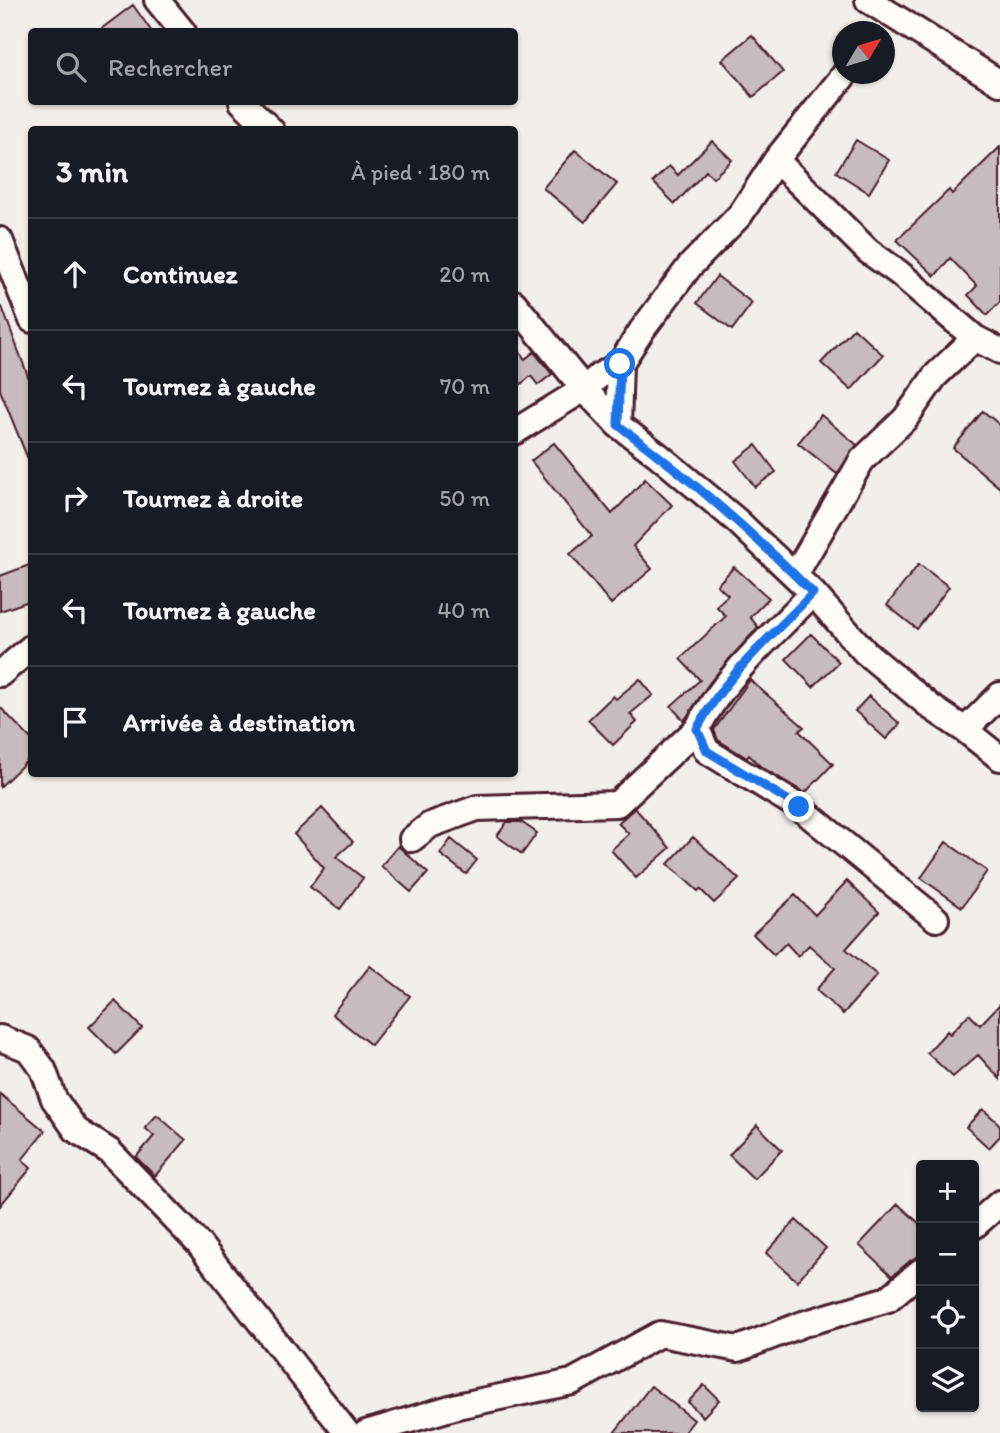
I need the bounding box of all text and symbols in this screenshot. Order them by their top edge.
north arrow [832,21,895,84]
search box [28,28,518,105]
icon: search [52,48,90,86]
text: Rechercher [108,51,232,83]
text: 3 min [56,153,128,190]
text: À pied · 180 m [351,158,490,186]
icon: ahead [56,255,94,293]
text: Continuez [123,258,238,290]
text: 20 m [439,260,490,288]
route start [604,348,635,379]
icon: left [56,367,94,405]
text: Tournez à gauche [123,370,316,402]
text: 70 m [440,372,490,400]
icon: right [56,479,94,517]
text: Tournez à droite [123,482,303,514]
text: 50 m [439,484,490,512]
icon: left [56,591,94,629]
text: Tournez à gauche [123,594,316,626]
text: 40 m [437,596,490,624]
icon: arrive [56,703,94,741]
text: Arrivée à destination [123,706,355,738]
route end [783,791,814,822]
map controls [916,1160,979,1412]
button: + [916,1160,979,1223]
button: − [916,1223,979,1286]
button: locate [916,1286,979,1349]
button: layers [916,1349,979,1412]

